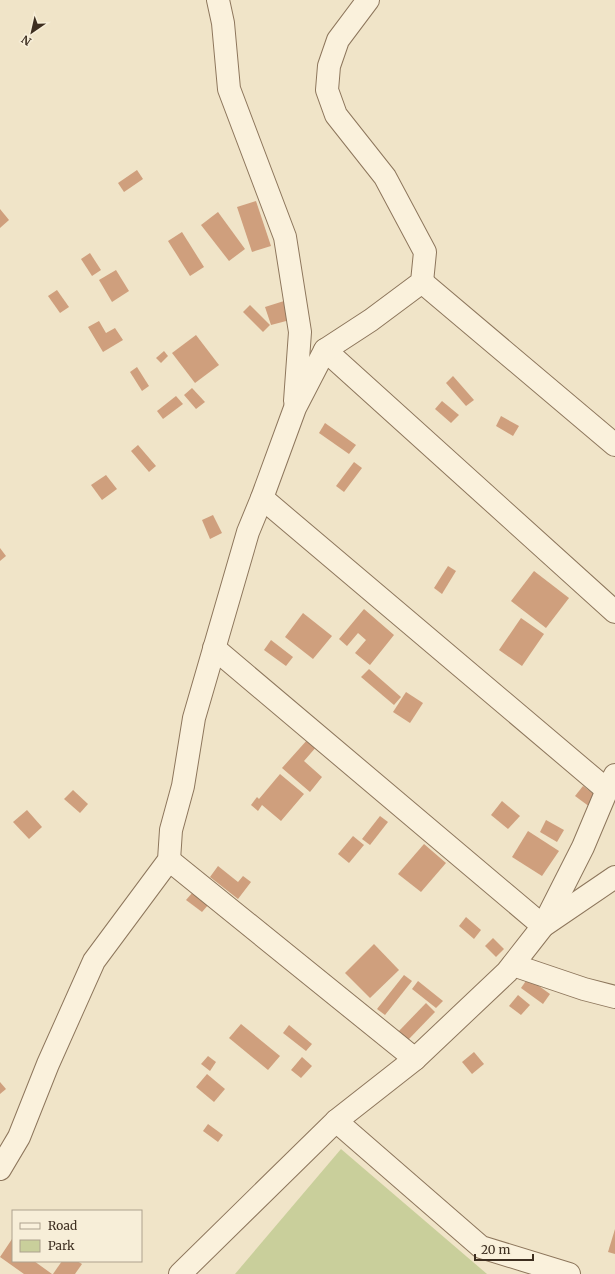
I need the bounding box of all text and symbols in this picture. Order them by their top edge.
north arrow [12,12,52,52]
text: N [19,32,34,49]
legend [12,1210,142,1262]
text: Road [48,1218,77,1233]
scale bar [475,1236,533,1262]
text: Park [48,1238,75,1253]
text: 20 m [481,1242,510,1257]

